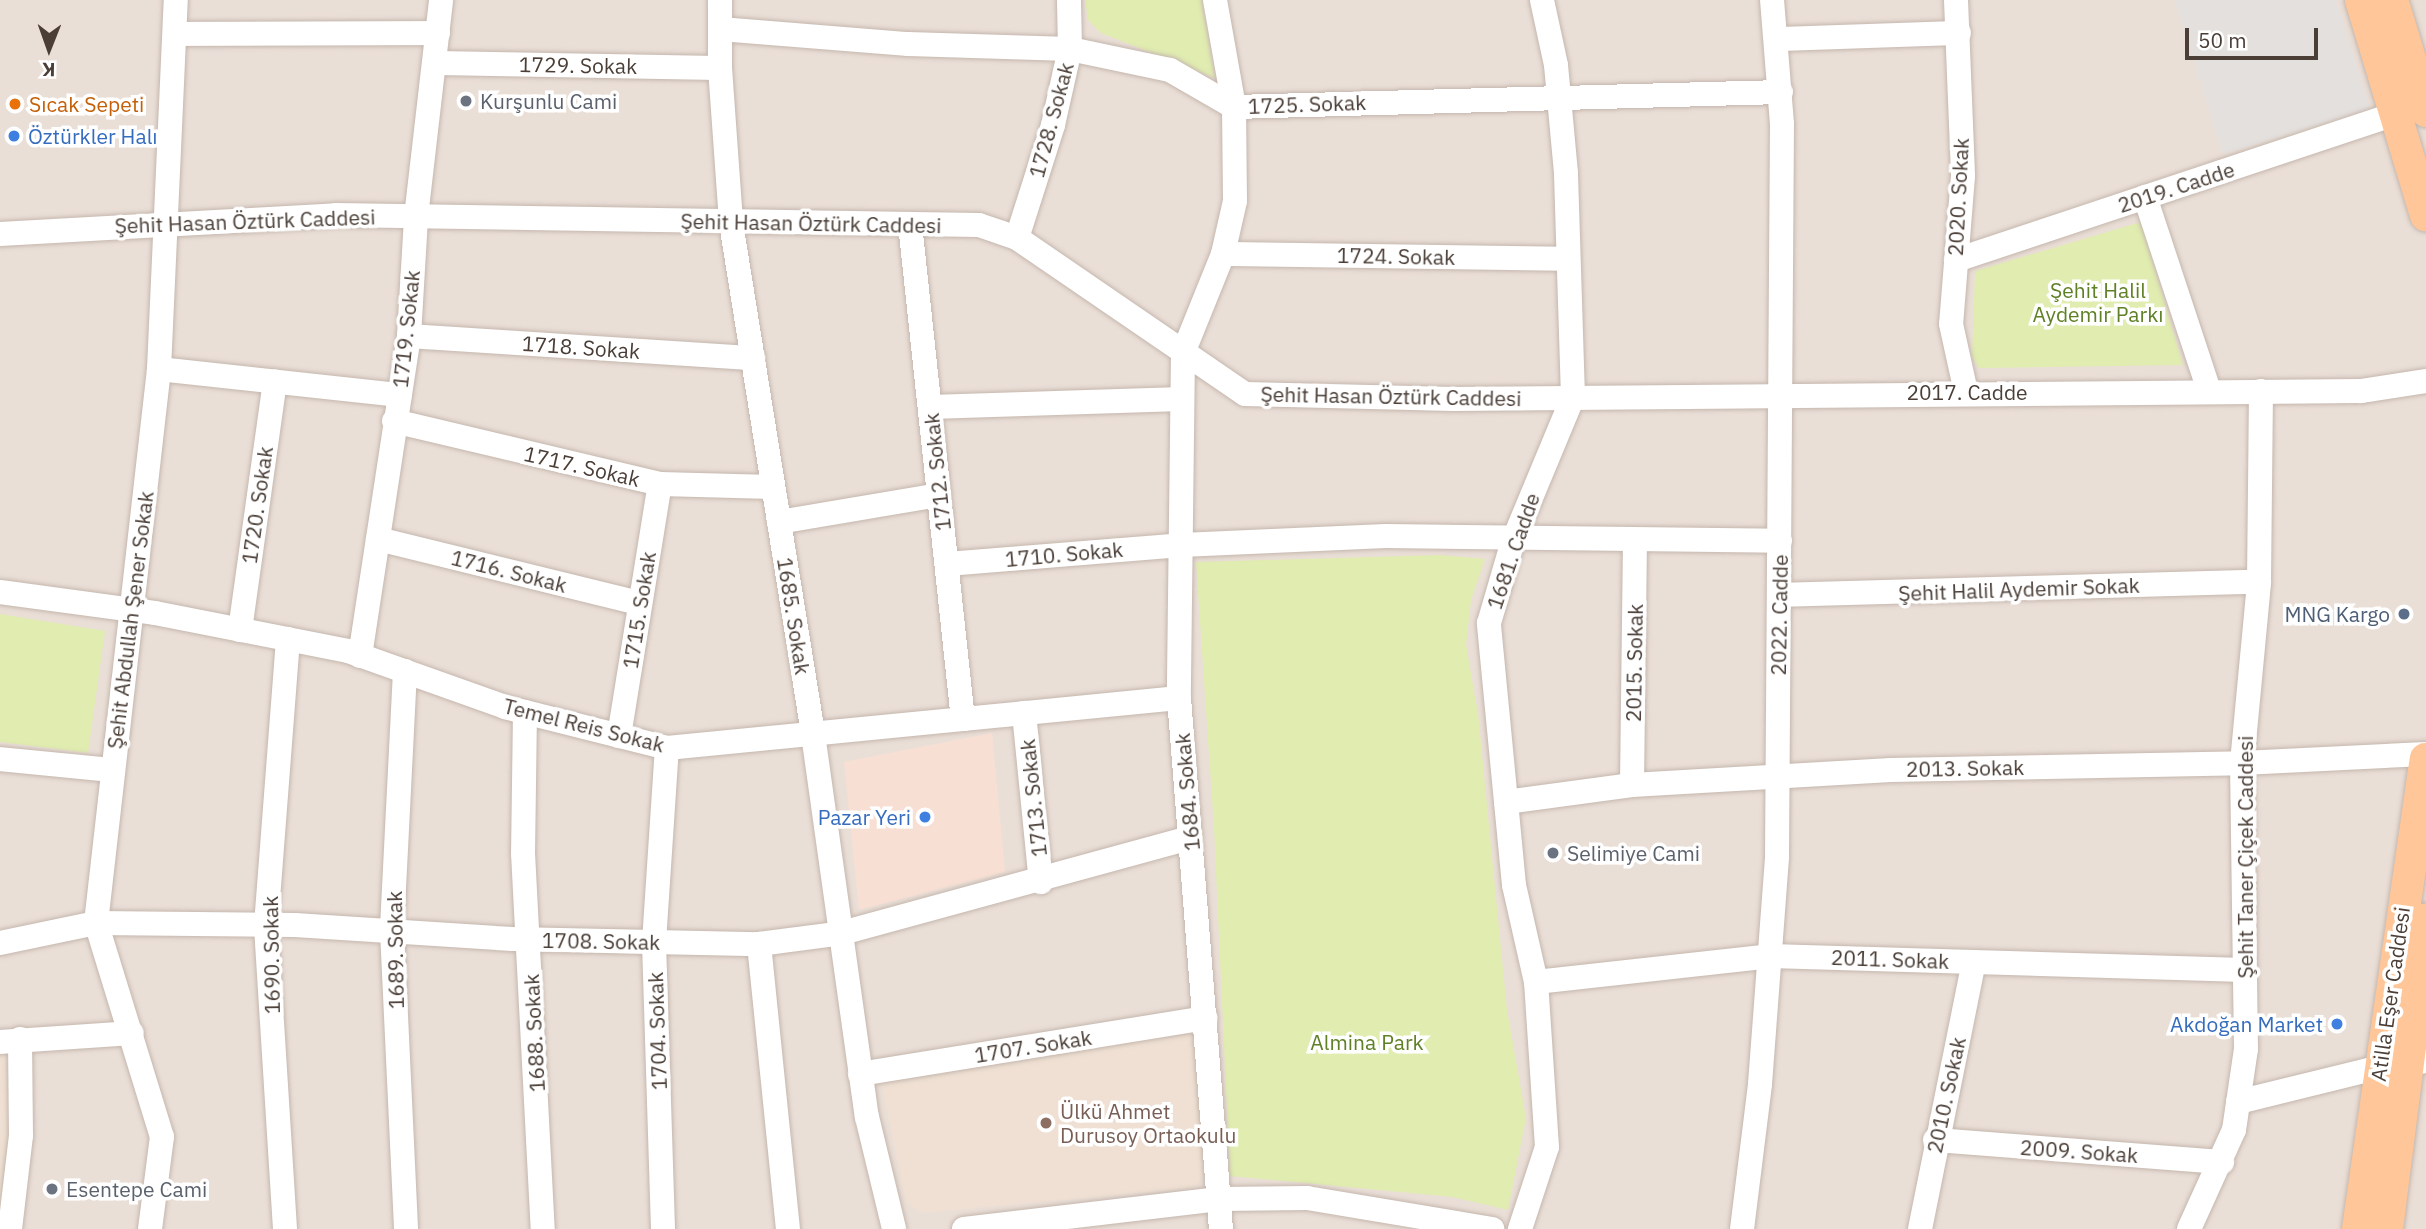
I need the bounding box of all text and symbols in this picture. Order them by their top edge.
north arrow [14,14,84,84]
scale bar [2188,14,2321,58]
text: 50 m [2198,26,2247,54]
street label: 1729. Sokak [519,51,637,79]
text: K [42,58,55,82]
street label: 1728. Sokak [1024,60,1078,180]
place label: Kurşunlu Cami [480,88,617,114]
street label: 1725. Sokak [1247,89,1367,119]
place label: Sıcak Sepeti [29,91,144,117]
marker: Kurşunlu Cami [458,93,474,109]
marker: Sıcak Sepeti [7,96,23,112]
place label: Öztürkler Halı [28,123,158,149]
marker: Öztürkler Halı [6,128,22,144]
street label: 2020. Sokak [1942,137,1974,257]
street label: 2019. Cadde [2114,156,2238,218]
street label: Şehit Hasan Öztürk Caddesi [114,204,376,238]
street label: Şehit Hasan Öztürk Caddesi [680,208,942,238]
street label: 1724. Sokak [1337,242,1455,270]
street label: 1719. Sokak [387,269,425,389]
park label: Şehit Halil Aydemir Parkı [2032,277,2164,327]
street label: 1718. Sokak [521,330,641,364]
street label: 2017. Cadde [1906,379,2028,405]
street label: Şehit Hasan Öztürk Caddesi [1260,381,1522,411]
street label: 1712. Sokak [918,412,956,532]
street label: 1717. Sokak [522,440,642,492]
street label: 1720. Sokak [236,445,278,565]
street label: Şehit Abdullah Şener Sokak [102,490,158,750]
street label: 1681. Cadde [1481,490,1545,612]
street label: 1710. Sokak [1004,536,1124,572]
street label: 1716. Sokak [449,544,569,598]
street label: 1715. Sokak [617,550,661,670]
street label: 2022. Cadde [1765,554,1793,676]
street label: 1685. Sokak [772,556,816,676]
street label: Şehit Halil Aydemir Sokak [1898,572,2140,606]
place label: MNG Kargo [2284,601,2390,627]
street label: 2015. Sokak [1620,604,1648,722]
marker: MNG Kargo [2396,606,2412,622]
street label: Temel Reis Sokak [501,693,667,757]
street label: 1684. Sokak [1169,732,1205,852]
street label: Şehit Taner Çiçek Caddesi [2232,735,2258,979]
street label: 1713. Sokak [1014,738,1052,858]
street label: 2013. Sokak [1906,754,2024,782]
place label: Pazar Yeri [818,804,911,830]
marker: Pazar Yeri [917,809,933,825]
place label: Selimiye Cami [1567,840,1700,866]
marker: Selimiye Cami [1545,845,1561,861]
street label: 1689. Sokak [381,891,409,1009]
street label: 1690. Sokak [257,896,285,1014]
street label: Atilla Eşer Caddesi [2365,905,2415,1083]
street label: 1708. Sokak [542,927,660,955]
street label: 2011. Sokak [1830,944,1950,974]
street label: 1704. Sokak [642,971,672,1091]
street label: 1688. Sokak [518,973,550,1093]
place label: Akdoğan Market [2170,1011,2323,1037]
marker: Akdoğan Market [2329,1016,2345,1032]
street label: 1707. Sokak [973,1024,1093,1068]
park label: Almina Park [1310,1029,1424,1055]
street label: 2010. Sokak [1921,1035,1971,1155]
place label: Ülkü Ahmet Durusoy Ortaokulu [1060,1098,1236,1148]
marker: Ülkü Ahmet Durusoy Ortaokulu [1038,1115,1054,1131]
street label: 2009. Sokak [2019,1134,2139,1168]
place label: Esentepe Cami [66,1176,207,1202]
marker: Esentepe Cami [44,1181,60,1197]

